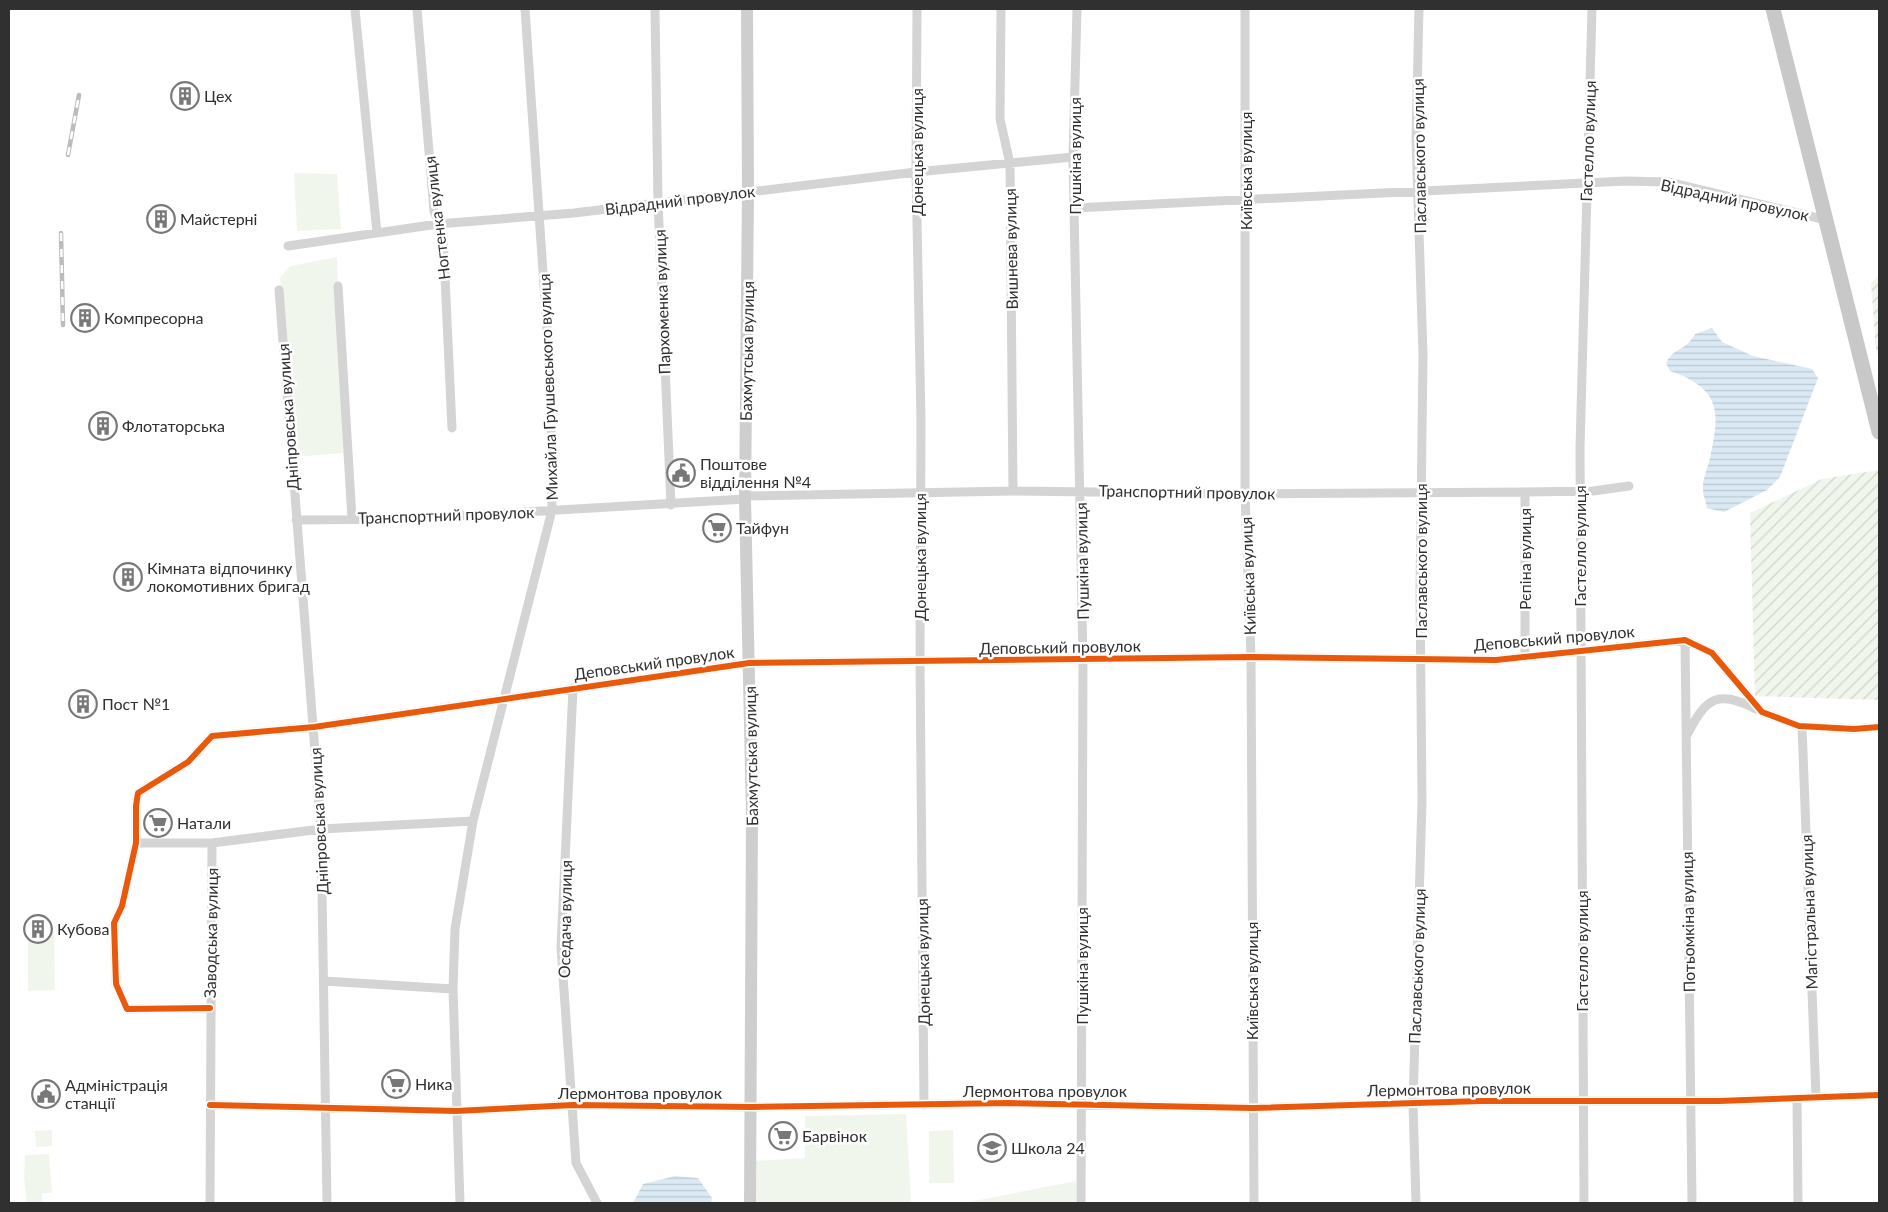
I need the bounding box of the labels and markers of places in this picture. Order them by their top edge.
building icon: Цех [170,81,200,111]
place label: Цех [204,86,232,105]
building icon: Майстерні [146,204,176,234]
place label: Майстерні [180,209,257,228]
building icon: Компресорна [70,303,100,333]
place label: Компресорна [104,308,203,327]
building icon: Флотаторська [88,411,118,441]
place label: Флотаторська [122,416,225,435]
place label: Поштове відділення №4 [700,454,811,491]
public building icon: Поштове відділення №4 [666,458,696,488]
supermarket icon: Тайфун [702,513,732,543]
place label: Тайфун [736,518,789,537]
place label: Кімната відпочинку локомотивних бригад [147,558,310,595]
building icon: Кімната відпочинку локомотивних бригад [113,562,143,592]
building icon: Пост №1 [68,689,98,719]
place label: Пост №1 [102,694,170,713]
supermarket icon: Натали [143,808,173,838]
place label: Натали [177,813,231,832]
building icon: Кубова [23,914,53,944]
place label: Кубова [57,919,109,938]
supermarket icon: Ника [381,1069,411,1099]
place label: Ника [415,1074,453,1093]
place label: Адміністрація станції [65,1075,168,1112]
public building icon: Адміністрація станції [31,1079,61,1109]
supermarket icon: Барвінок [768,1121,798,1151]
place label: Барвінок [802,1126,868,1145]
school or university icon: Школа 24 [977,1133,1007,1163]
place label: Школа 24 [1011,1138,1085,1157]

